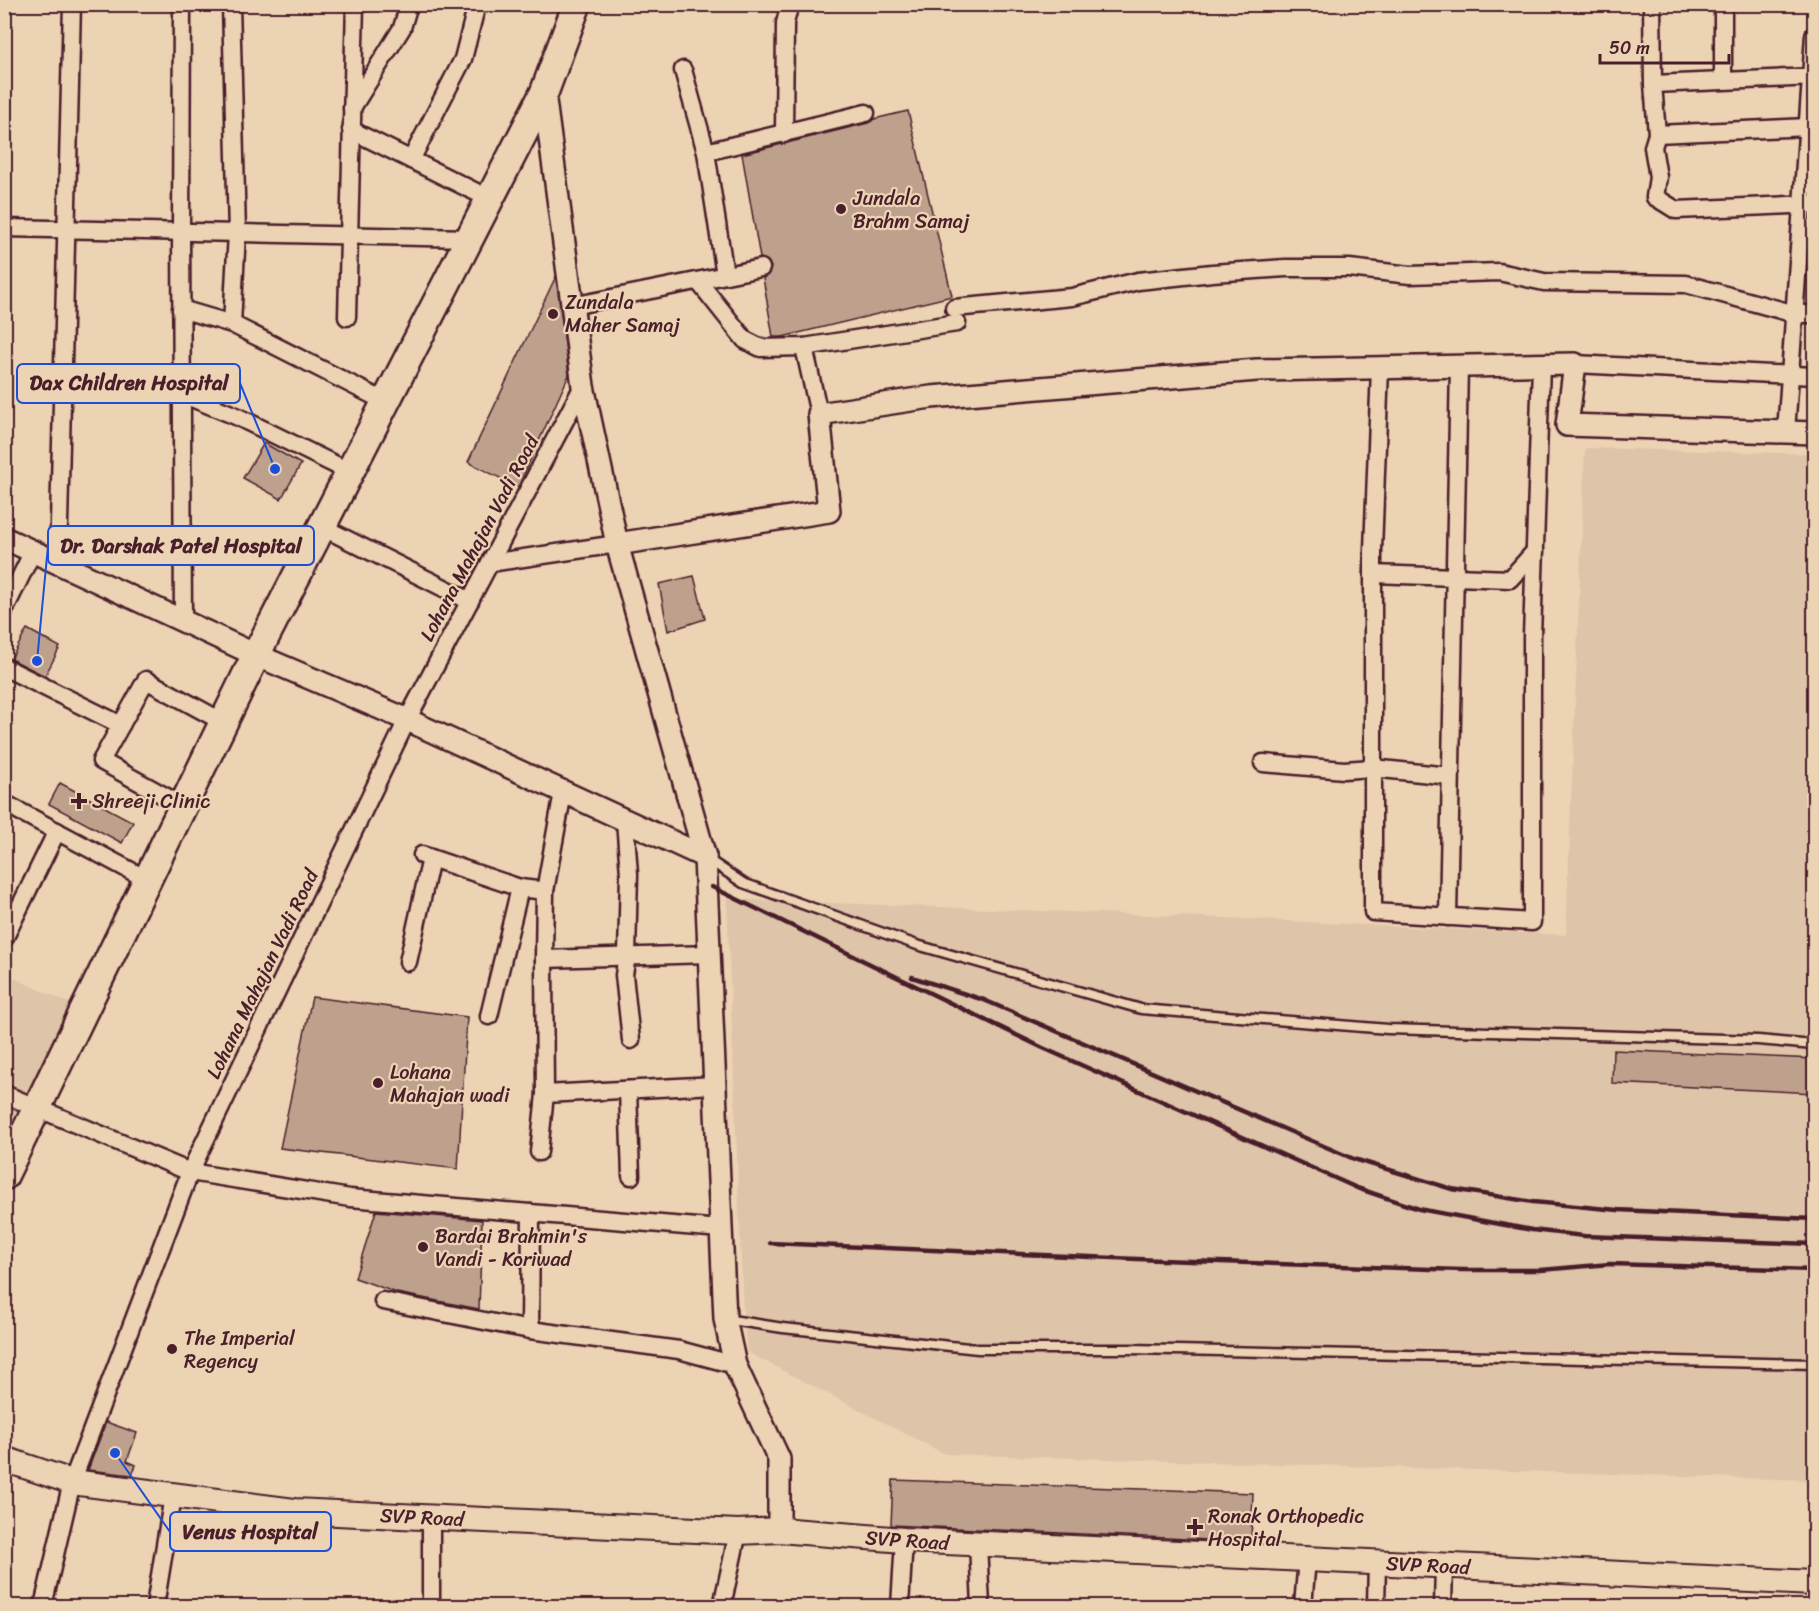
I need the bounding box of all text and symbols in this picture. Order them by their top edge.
scale bar [1600,27,1729,65]
text: 50 m [1609,32,1650,64]
place label: Jundala Brahm Samaj [852,181,970,239]
marker: Jundala Brahm Samaj [834,202,848,216]
place label: Zundala Maher Samaj [565,285,681,343]
marker: Zundala Maher Samaj [546,307,560,321]
callout: Dax Children Hospital [17,364,240,403]
text: Dax Children Hospital [30,364,229,402]
street label: Lohana Mahajan Vadi Road [410,427,550,648]
callout: Dr. Darshak Patel Hospital [48,526,314,565]
text: Dr. Darshak Patel Hospital [60,527,303,565]
place label: Shreeji Clinic [92,784,210,819]
marker: Shreeji Clinic [70,792,88,810]
street label: Lohana Mahajan Vadi Road [196,862,329,1085]
place label: Lohana Mahajan wadi [390,1055,511,1113]
marker: Lohana Mahajan wadi [371,1076,385,1090]
place label: Bardai Brahmin's Vandi - Koriwad [435,1219,588,1277]
marker: Bardai Brahmin's Vandi - Koriwad [416,1240,430,1254]
place label: The Imperial Regency [184,1321,296,1379]
marker: The Imperial Regency [165,1342,179,1356]
street label: SVP Road [379,1498,466,1537]
place label: Ronak Orthopedic Hospital [1208,1499,1364,1557]
callout: Venus Hospital [170,1512,331,1551]
text: Venus Hospital [182,1513,319,1551]
marker: Ronak Orthopedic Hospital [1186,1518,1204,1536]
street label: SVP Road [864,1520,952,1561]
street label: SVP Road [1385,1546,1472,1585]

